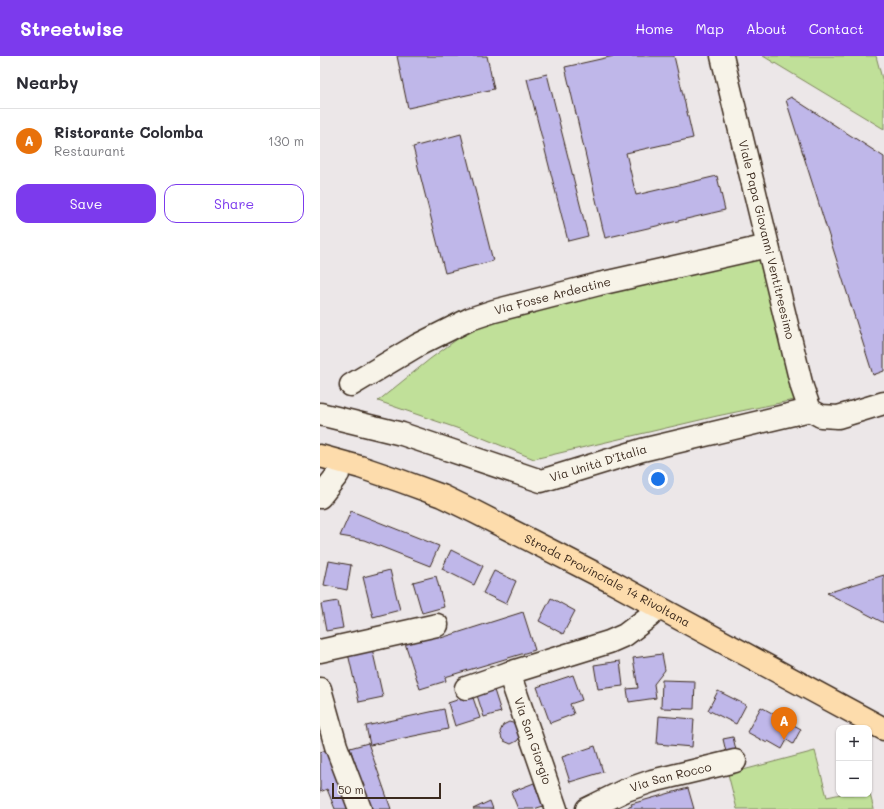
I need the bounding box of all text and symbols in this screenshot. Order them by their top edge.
text: Streetwise [20,16,123,41]
text: Home [635,19,673,38]
text: Map [695,19,724,38]
text: About [746,19,787,38]
text: Contact [809,19,864,38]
text: Nearby [16,71,78,93]
text: Ristorante Colomba [54,122,203,142]
text: A [24,132,34,149]
text: 130 m [268,132,304,149]
street label: Viale Papa Giovanni Ventitreesimo [736,138,799,341]
text: Restaurant [54,142,125,159]
button: Save [16,184,156,223]
button: Share [164,184,304,223]
street label: Via Fosse Ardeatine [493,273,612,318]
street label: Via Unità D'Italia [547,440,648,485]
your location [648,469,668,489]
street label: Strada Provinciale 14 Rivoltana [522,530,693,630]
street label: Via San Giorgio [511,695,556,786]
pin: A [771,707,797,740]
map controls [836,725,872,797]
button: + [836,725,872,761]
street label: Via San Rocco [628,758,713,795]
button: − [836,761,872,797]
scale bar [332,781,441,800]
text: 50 m [338,782,364,797]

